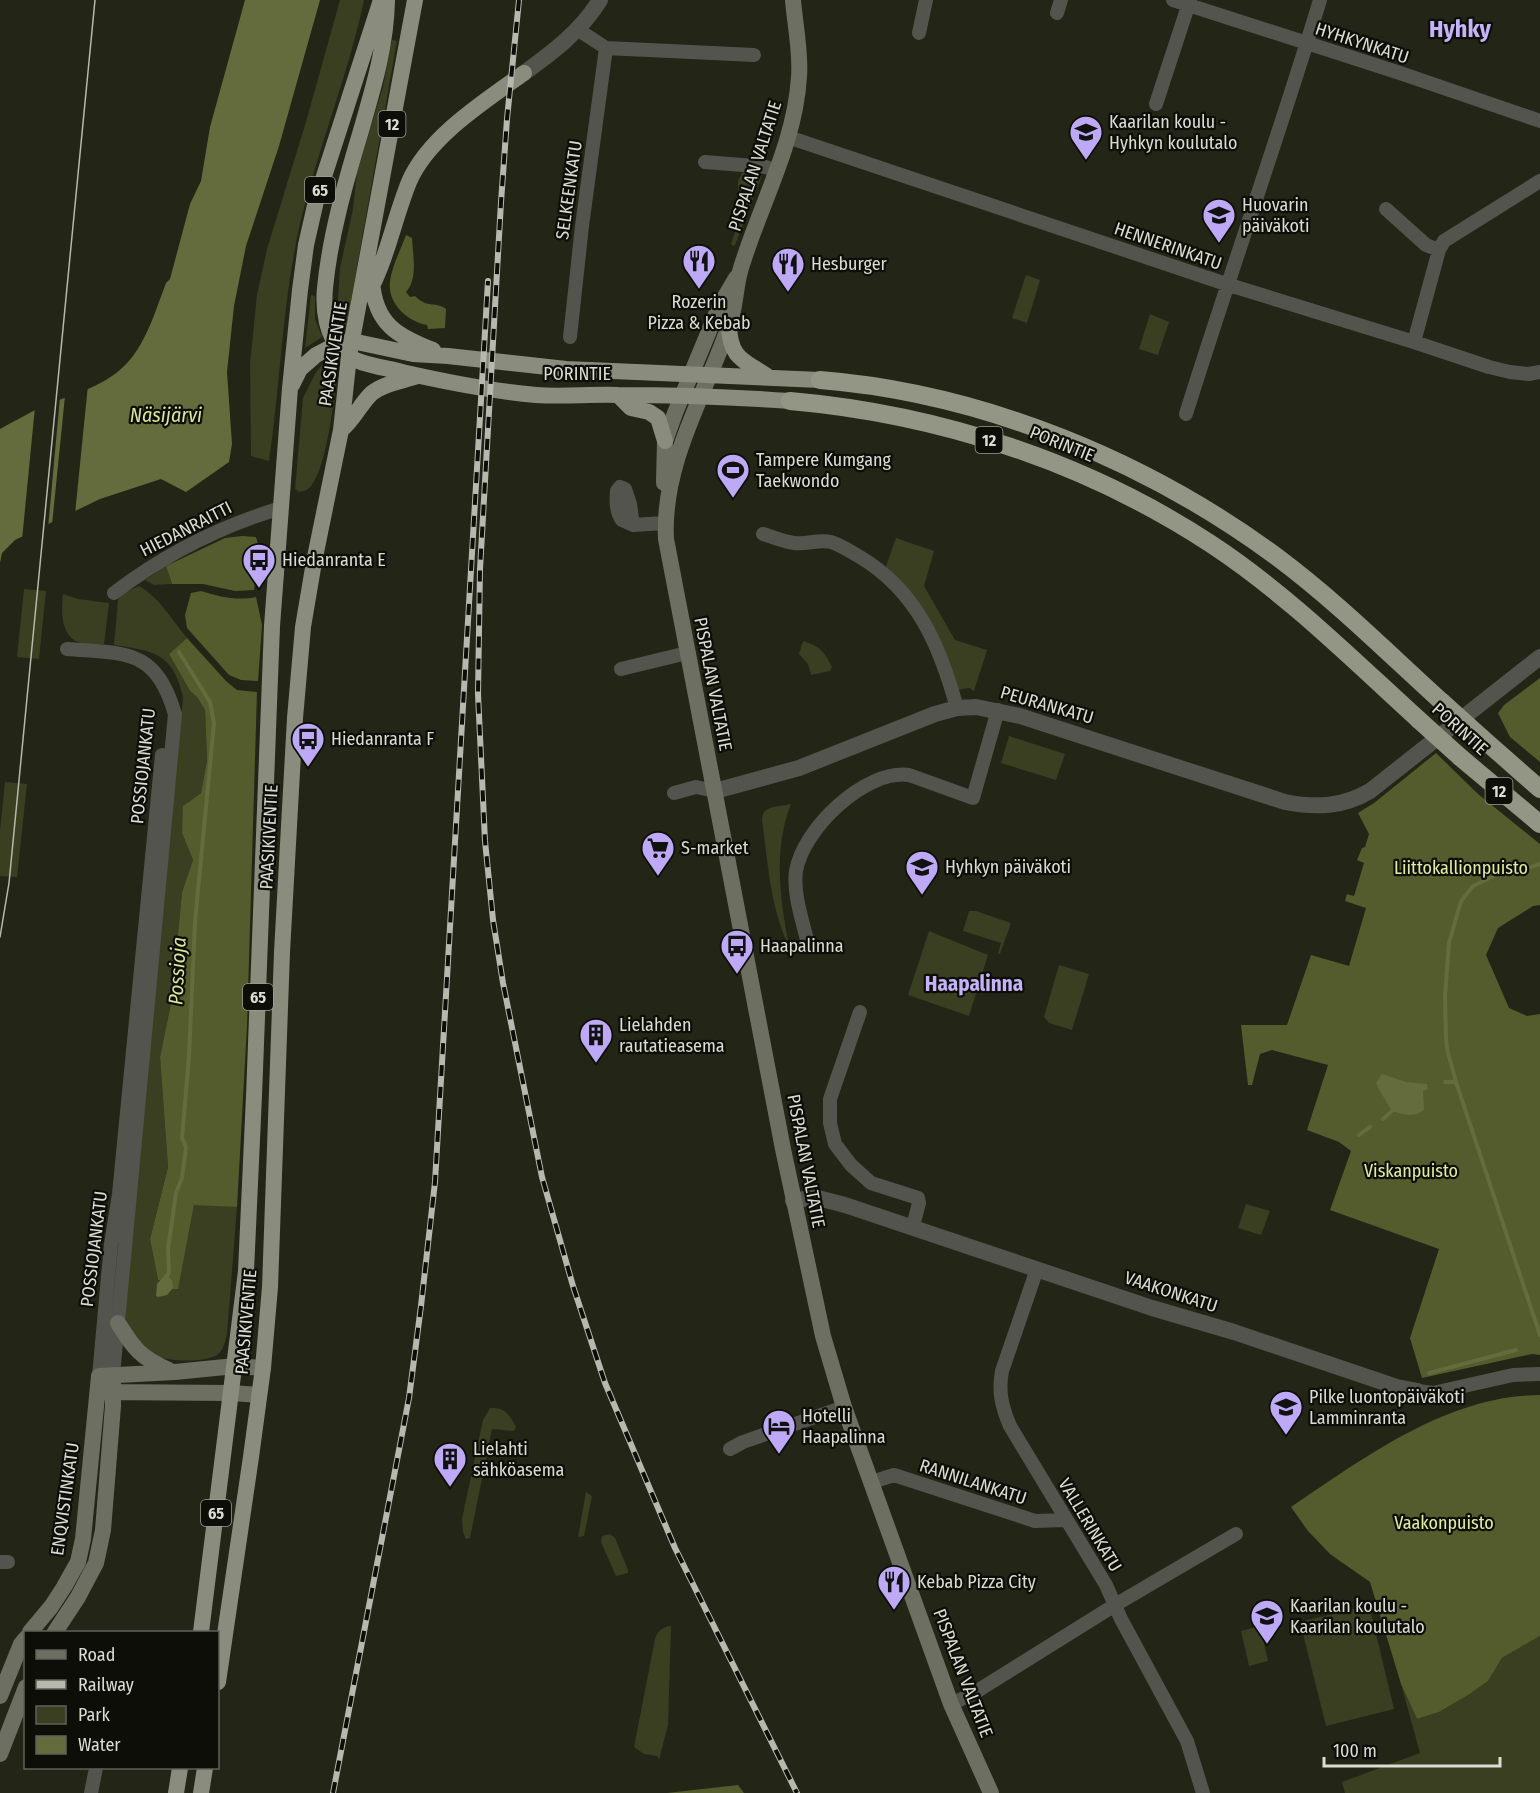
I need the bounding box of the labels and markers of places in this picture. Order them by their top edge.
place label: Kaarilan koulu - Hyhkyn koulutalo [1109,111,1237,154]
school or university icon: Kaarilan koulu - Hyhkyn koulutalo [1068,114,1104,161]
place label: Huovarin päiväkoti [1242,194,1309,237]
school or university icon: Huovarin päiväkoti [1201,197,1237,244]
restaurant icon: Rozerin Pizza & Kebab [681,243,717,290]
restaurant icon: Hesburger [770,246,806,293]
place label: Hesburger [811,253,888,275]
place label: Rozerin Pizza & Kebab [647,291,751,334]
place label: Tampere Kumgang Taekwondo [756,449,892,492]
sports icon: Tampere Kumgang Taekwondo [715,452,751,499]
bus stop icon: Hiedanranta E [241,542,277,589]
place label: Hiedanranta E [282,549,386,571]
bus stop icon: Hiedanranta F [290,721,326,768]
place label: Hiedanranta F [331,728,434,750]
supermarket icon: S-market [640,830,676,877]
place label: S-market [681,837,749,859]
school or university icon: Hyhkyn päiväkoti [904,849,940,896]
place label: Hyhkyn päiväkoti [945,856,1071,878]
bus stop icon: Haapalinna [719,928,755,975]
place label: Haapalinna [760,935,844,957]
place label: Lielahden rautatieasema [619,1014,725,1057]
building icon: Lielahden rautatieasema [578,1017,614,1064]
place label: Pilke luontopäiväkoti Lamminranta [1309,1386,1465,1429]
school or university icon: Pilke luontopäiväkoti Lamminranta [1268,1389,1304,1436]
place label: Hotelli Haapalinna [802,1405,886,1448]
hotel icon: Hotelli Haapalinna [761,1408,797,1455]
place label: Lielahti sähköasema [473,1438,565,1481]
building icon: Lielahti sähköasema [432,1441,468,1488]
restaurant icon: Kebab Pizza City [876,1564,912,1611]
place label: Kebab Pizza City [917,1571,1036,1593]
place label: Kaarilan koulu - Kaarilan koulutalo [1290,1595,1425,1638]
school or university icon: Kaarilan koulu - Kaarilan koulutalo [1249,1598,1285,1645]

